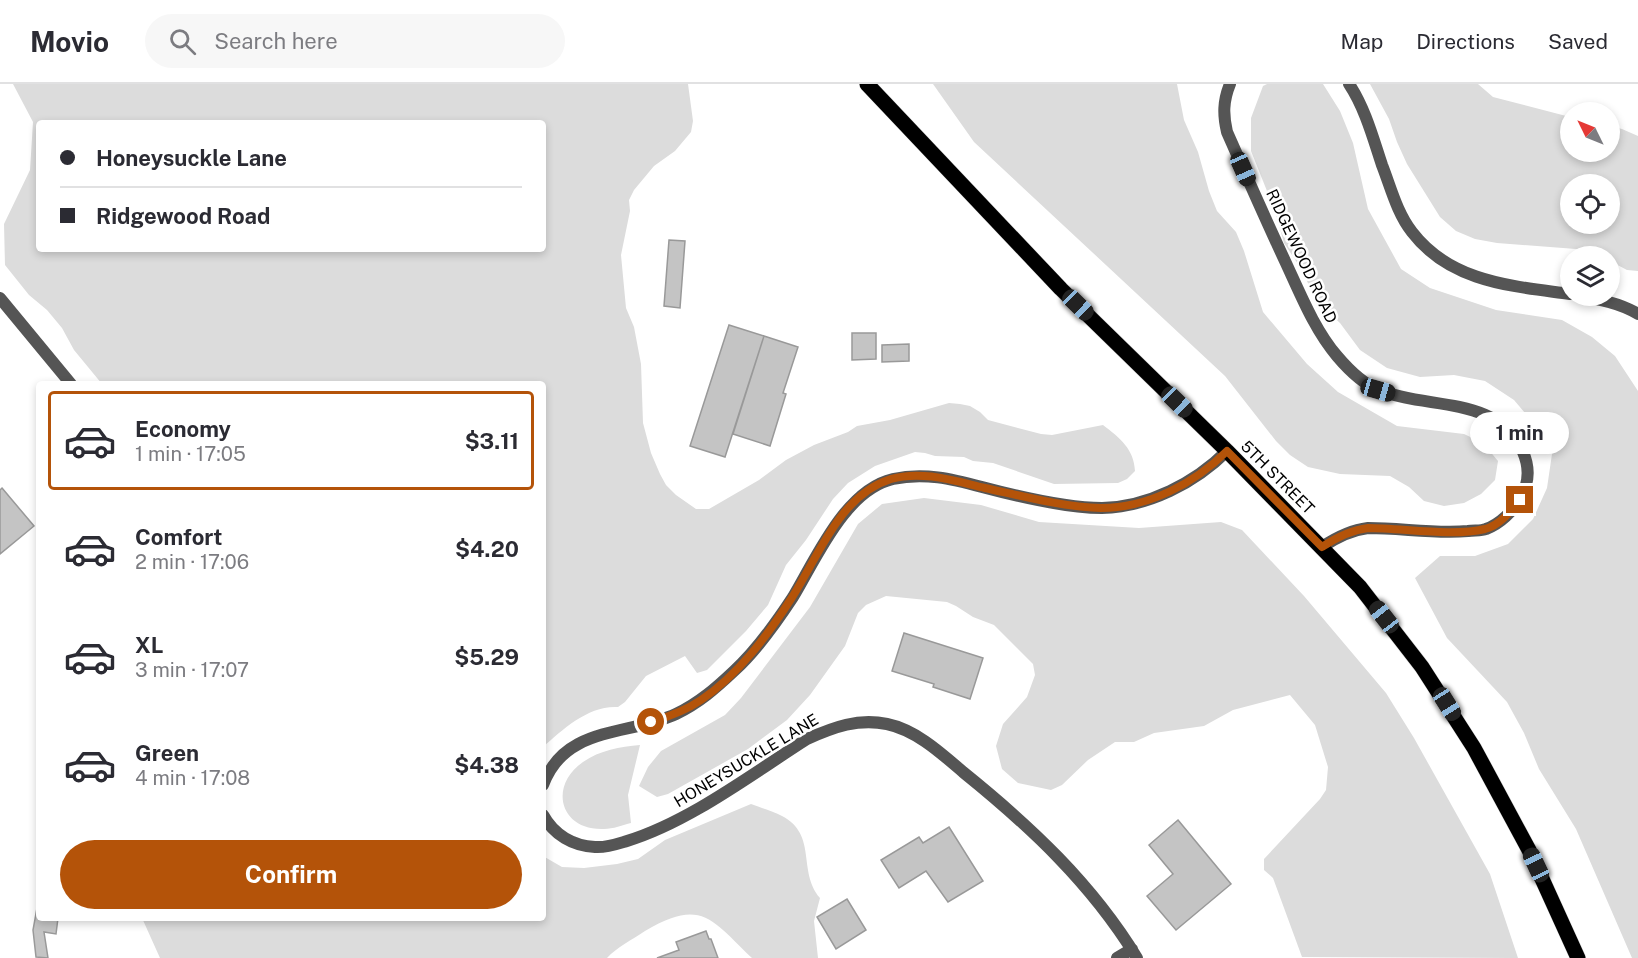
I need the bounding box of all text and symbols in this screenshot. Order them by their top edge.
search box [145,14,565,68]
text: Movio [30,25,109,58]
icon: search [166,25,199,58]
text: Search here [214,28,338,54]
text: Map [1341,29,1383,54]
text: Directions [1416,29,1515,54]
text: Saved [1548,29,1608,54]
north arrow [1560,102,1620,162]
map controls [1560,102,1620,306]
text: Honeysuckle Lane [96,145,287,171]
car [1227,149,1259,189]
button: locate [1560,174,1620,234]
street label: RIDGEWOOD ROAD [1262,186,1341,326]
text: Ridgewood Road [96,203,270,229]
button: layers [1560,246,1620,306]
car [1059,286,1097,324]
car [1358,376,1398,404]
car [1158,383,1196,421]
callout: 1 min [1470,413,1570,455]
icon: car [63,414,117,468]
text: Economy [135,416,231,442]
text: 1 min [1495,421,1544,445]
text: $3.11 [465,428,519,454]
street label: 5TH STREET [1237,437,1319,519]
text: 1 min · 17:05 [135,442,246,466]
route end [1506,486,1533,513]
icon: car [63,522,117,576]
text: Comfort [135,524,222,550]
text: $4.20 [455,536,519,562]
text: 2 min · 17:06 [135,550,249,574]
car [1366,597,1402,637]
icon: car [63,630,117,684]
text: XL [135,632,163,658]
text: $5.29 [454,644,519,670]
text: 3 min · 17:07 [135,658,249,682]
car [1430,684,1464,724]
route start [637,708,664,735]
street label: HONEYSUCKLE LANE [671,710,822,811]
icon: car [63,738,117,792]
text: Green [135,740,199,766]
text: $4.38 [454,752,519,778]
text: 4 min · 17:08 [135,766,250,790]
button: Confirm [60,840,522,909]
car [1520,845,1552,885]

